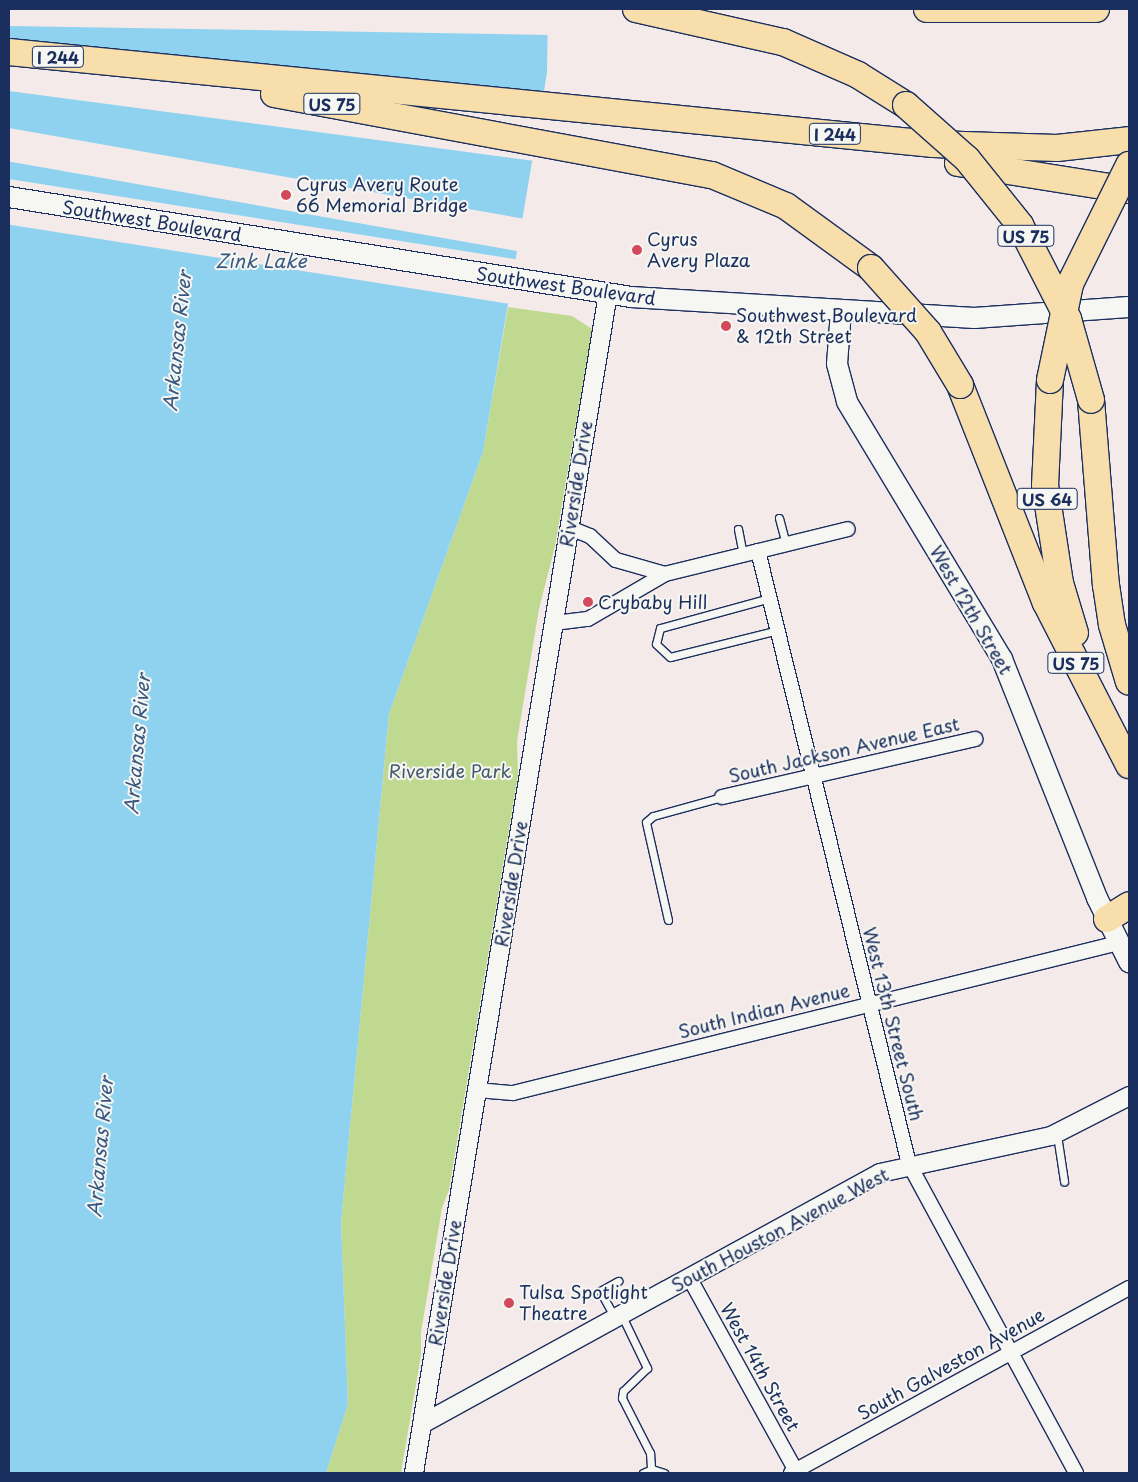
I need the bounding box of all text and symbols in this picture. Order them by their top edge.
road number: I 244 [30,44,86,70]
road number: US 75 [303,90,361,118]
road number: I 244 [808,120,862,148]
place label: Cyrus Avery Route 66 Memorial Bridge [296,174,471,216]
marker: Cyrus Avery Route 66 Memorial Bridge [280,189,292,201]
street label: Southwest Boulevard [61,196,243,246]
road number: US 75 [997,222,1055,250]
place label: Cyrus Avery Plaza [647,229,750,272]
marker: Cyrus Avery Plaza [631,244,643,256]
water label: Zink Lake [216,250,306,272]
street label: Southwest Boulevard [475,263,657,309]
water label: Arkansas River [158,270,196,412]
place label: Southwest Boulevard & 12th Street [736,305,917,348]
marker: Southwest Boulevard & 12th Street [720,320,732,332]
street label: Riverside Drive [555,419,597,549]
road number: US 64 [1017,486,1077,512]
street label: West 12th Street [925,541,1017,679]
place label: Crybaby Hill [598,591,707,613]
marker: Crybaby Hill [582,596,594,608]
road number: US 75 [1047,650,1105,676]
water label: Arkansas River [119,673,155,815]
street label: South Jackson Avenue East [727,713,961,787]
park label: Riverside Park [389,760,511,782]
street label: Riverside Drive [490,819,532,949]
street label: West 13th Street South [858,924,928,1124]
street label: South Indian Avenue [675,979,853,1043]
water label: Arkansas River [82,1076,118,1218]
street label: South Houston Avenue West [668,1164,892,1296]
street label: Riverside Drive [424,1218,466,1348]
place label: Tulsa Spotlight Theatre [519,1282,649,1325]
marker: Tulsa Spotlight Theatre [503,1297,515,1309]
street label: West 14th Street [715,1298,805,1436]
street label: South Galveston Avenue [855,1304,1047,1424]

